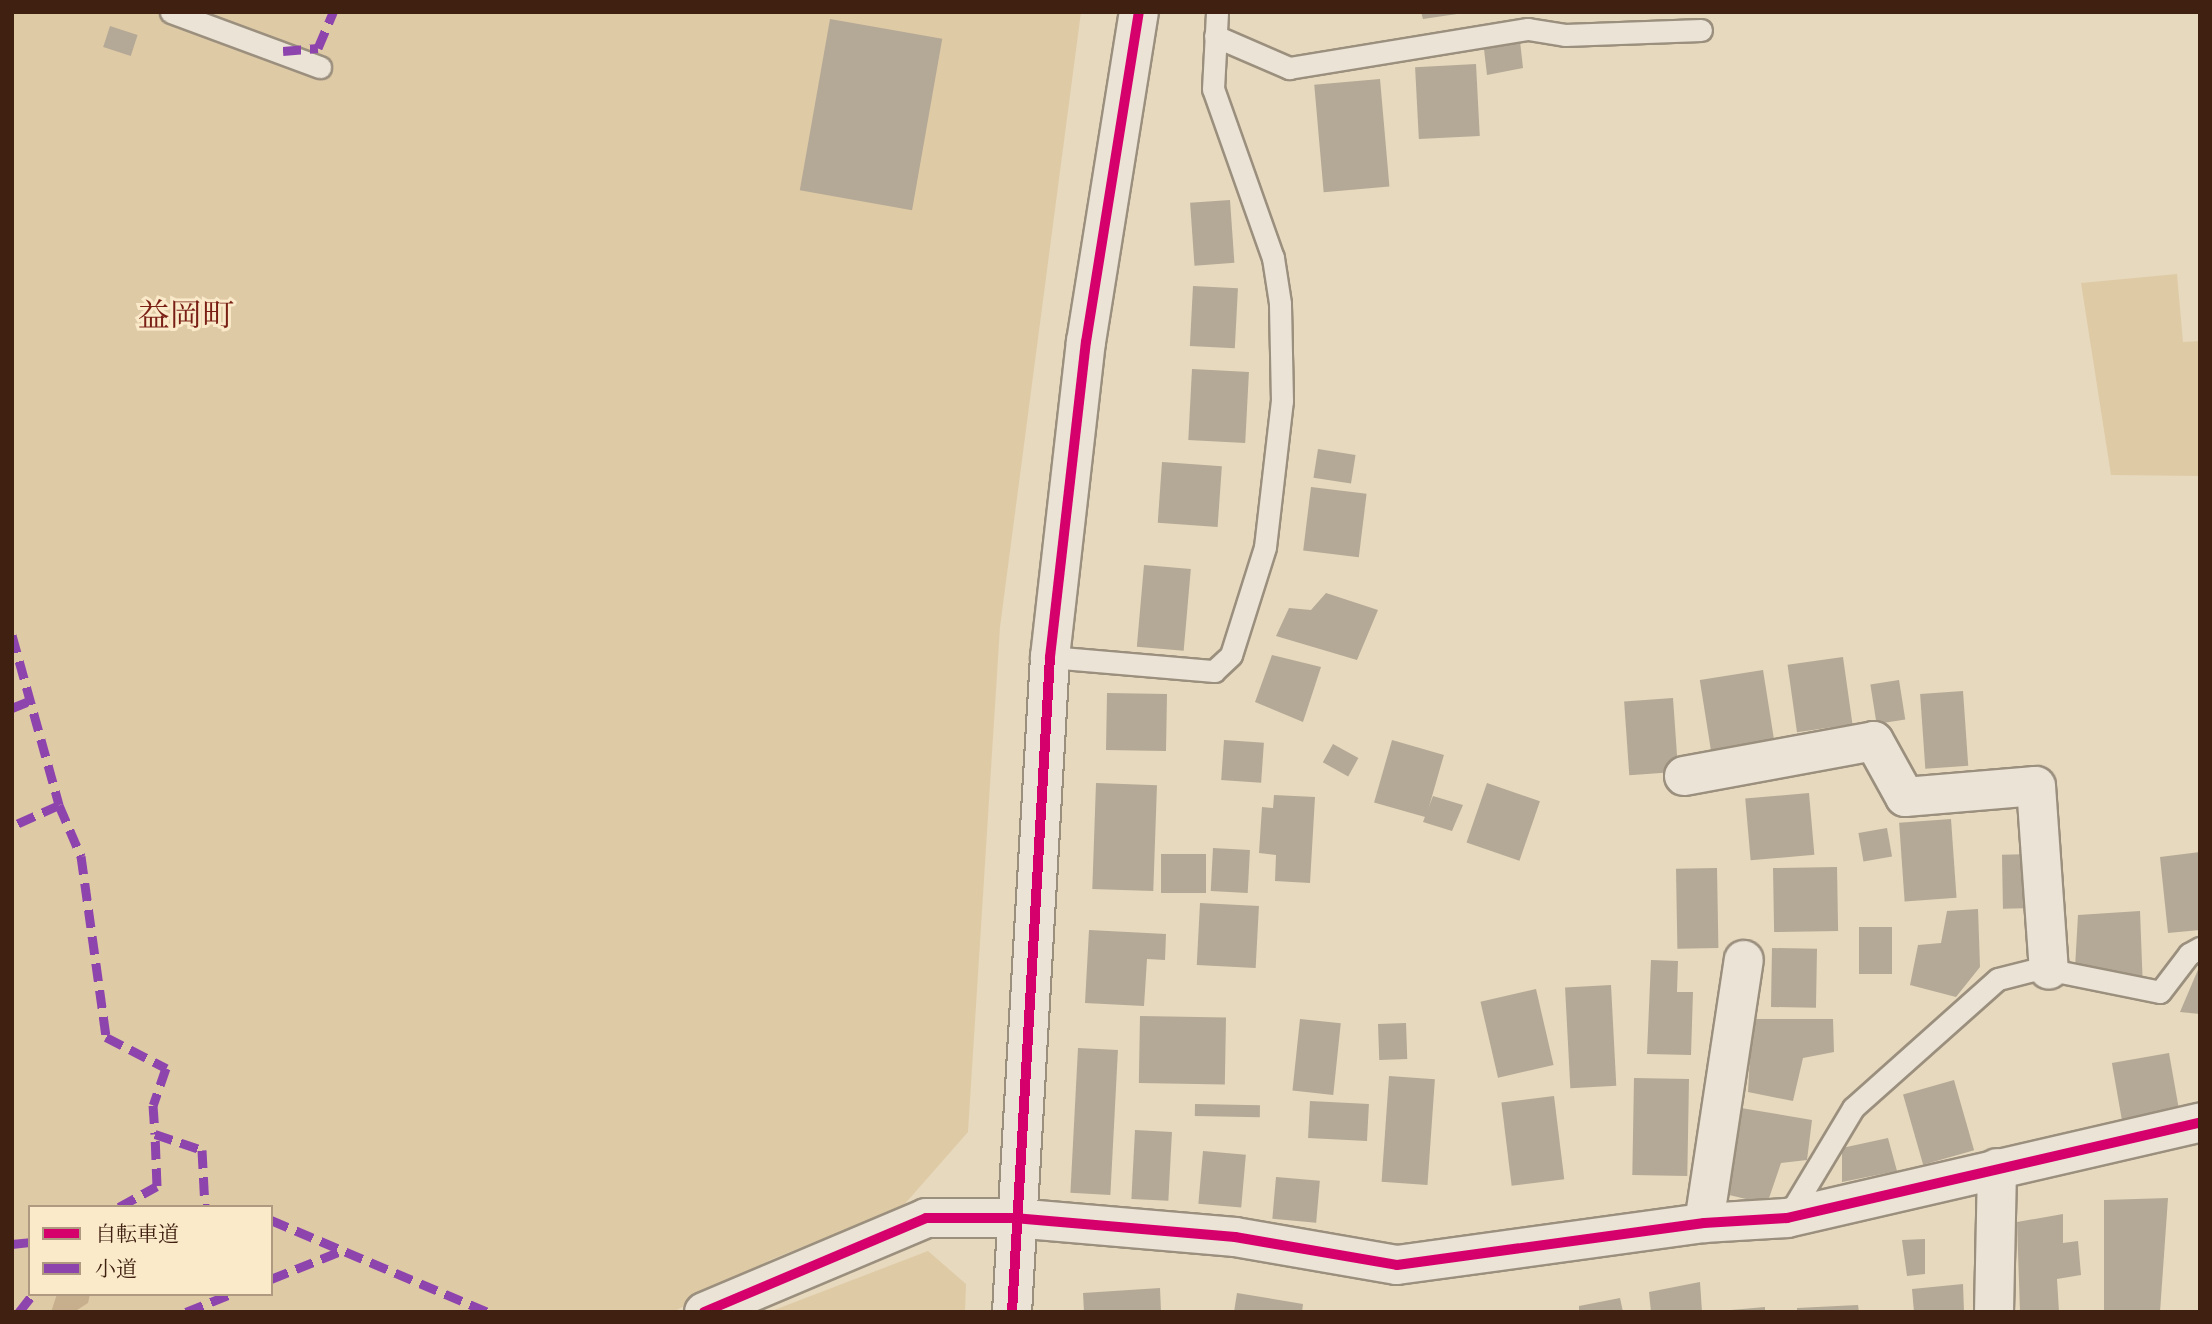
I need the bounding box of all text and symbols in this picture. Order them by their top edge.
district label: 益岡町 [138,299,234,337]
legend [28,1205,273,1296]
text: 自転車道 [95,1221,179,1251]
text: 小道 [95,1256,137,1286]

